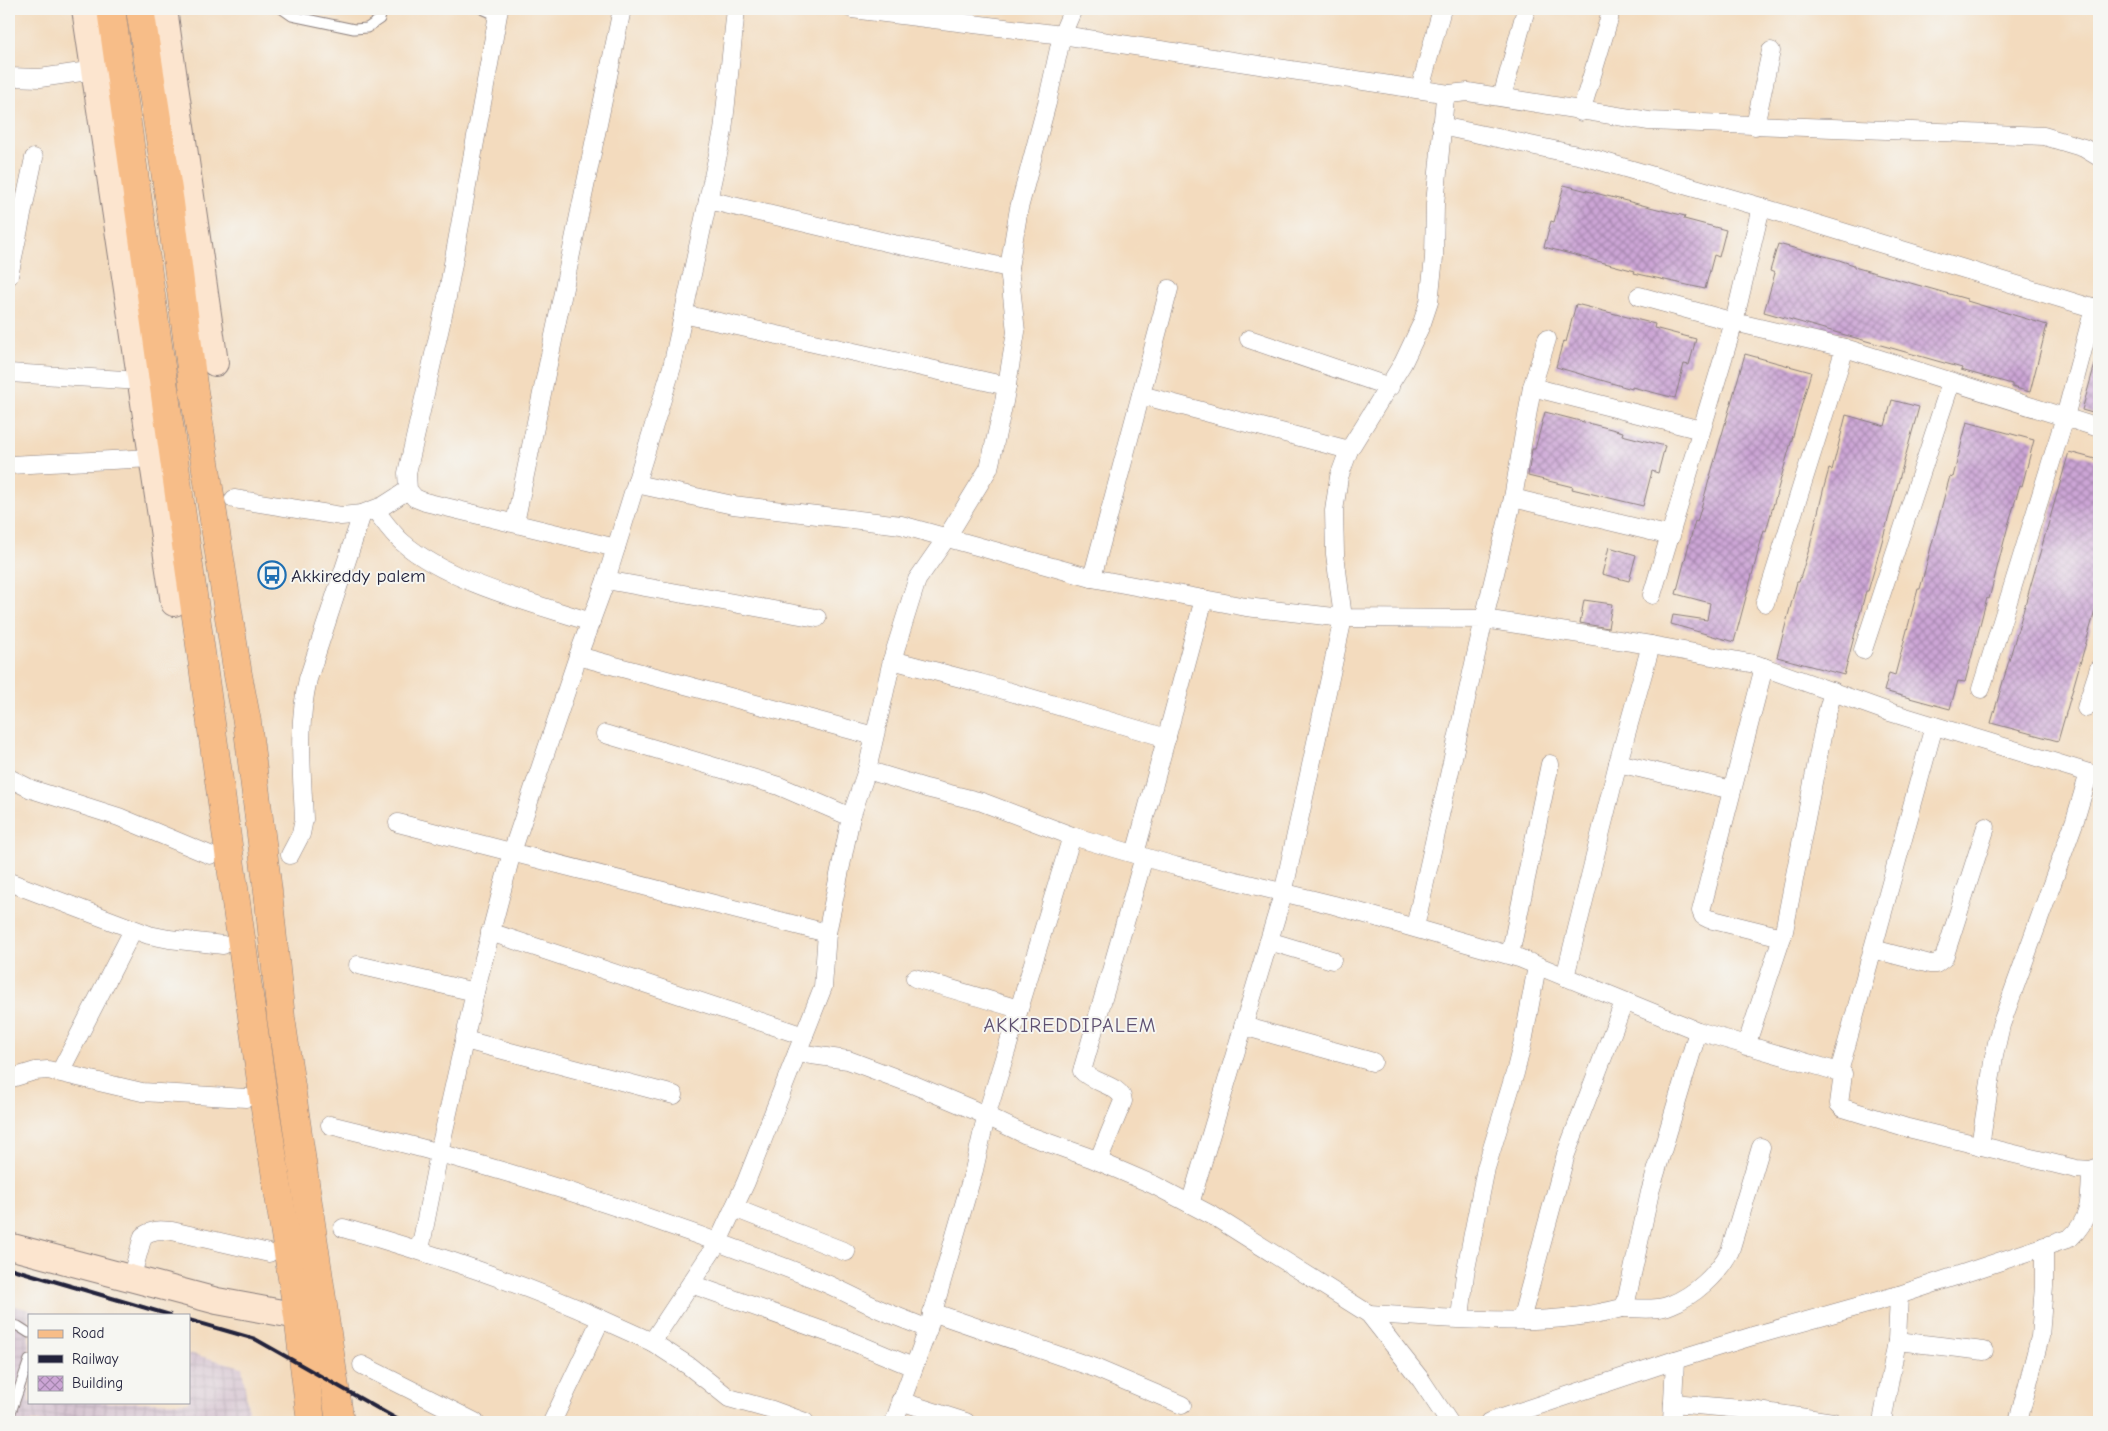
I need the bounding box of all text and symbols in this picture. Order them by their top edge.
bus stop icon: Akkireddy palem [257,560,287,590]
place label: Akkireddy palem [291,565,426,587]
district label: AKKIREDDIPALEM [983,1014,1157,1037]
legend [28,1314,190,1404]
text: Road [72,1324,104,1342]
text: Railway [72,1350,119,1368]
text: Building [72,1374,123,1392]

